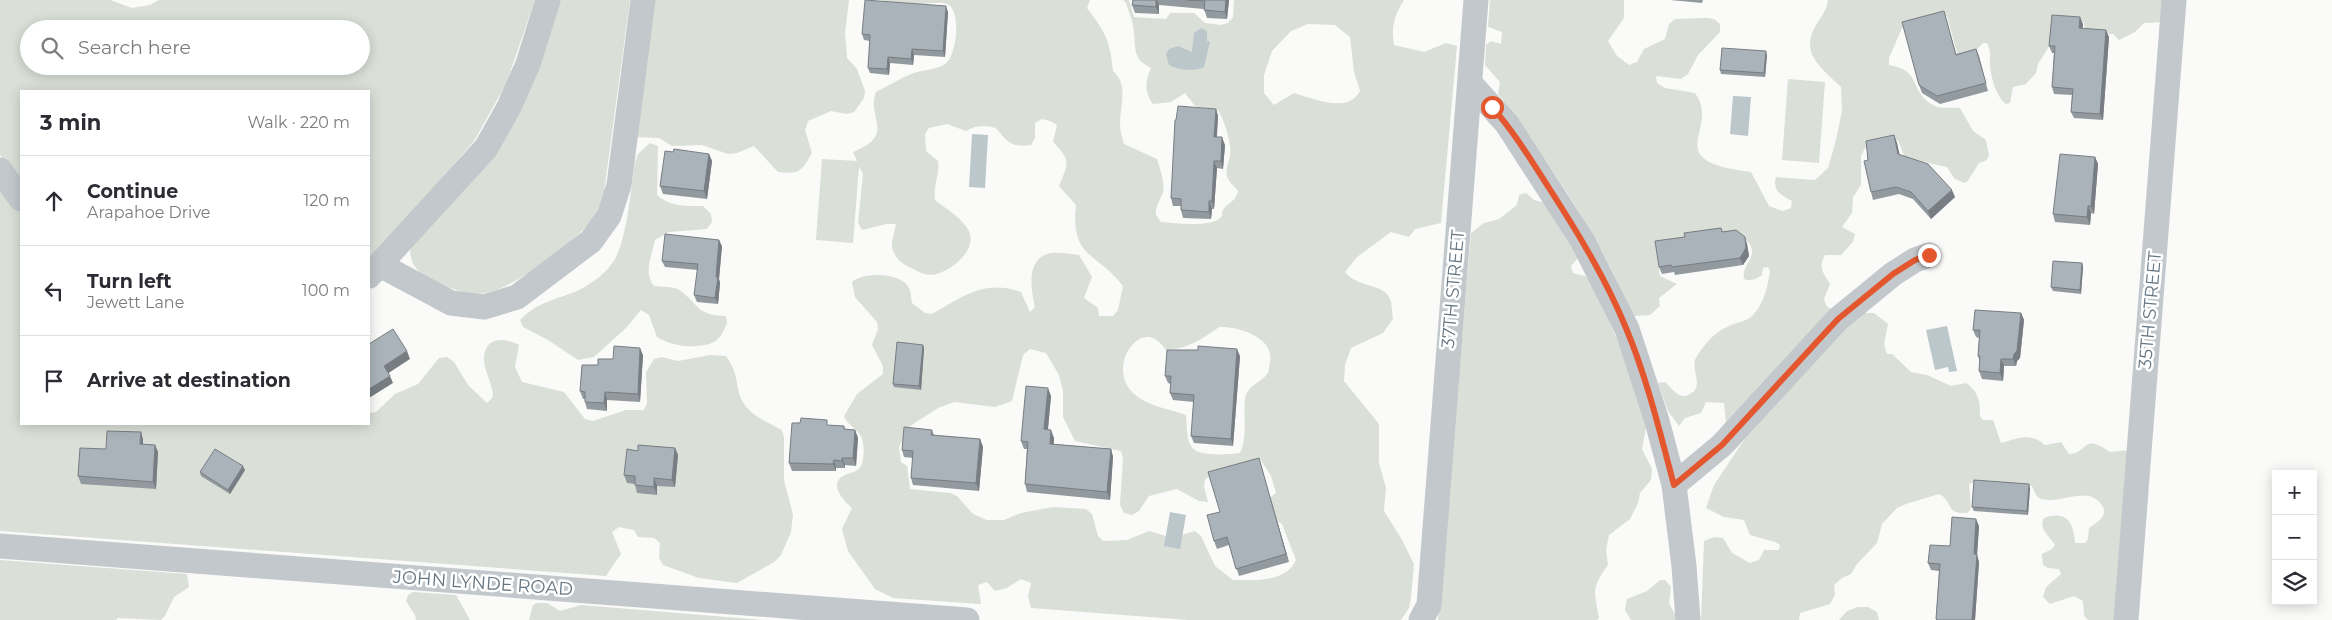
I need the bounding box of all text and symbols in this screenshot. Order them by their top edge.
search box [20,20,370,75]
icon: search [38,34,66,62]
text: Search here [78,36,191,59]
route start [1481,96,1504,119]
text: 3 min [40,110,101,135]
text: Walk · 220 m [247,113,350,132]
text: Continue [87,180,178,203]
icon: ahead [40,187,68,215]
text: 120 m [303,191,350,210]
text: Arapahoe Drive [87,203,211,222]
street label: 37TH STREET [1437,228,1469,349]
route end [1918,244,1941,267]
street label: 35TH STREET [2134,249,2166,370]
text: Turn left [87,270,172,293]
icon: left [40,277,68,305]
text: 100 m [302,281,350,300]
text: Jewett Lane [87,293,184,312]
icon: arrive [40,367,68,395]
text: Arrive at destination [87,369,291,392]
map controls [2272,470,2317,605]
button: + [2272,470,2317,515]
button: − [2272,515,2317,560]
button: layers [2272,560,2317,605]
street label: JOHN LYNDE ROAD [391,566,574,600]

